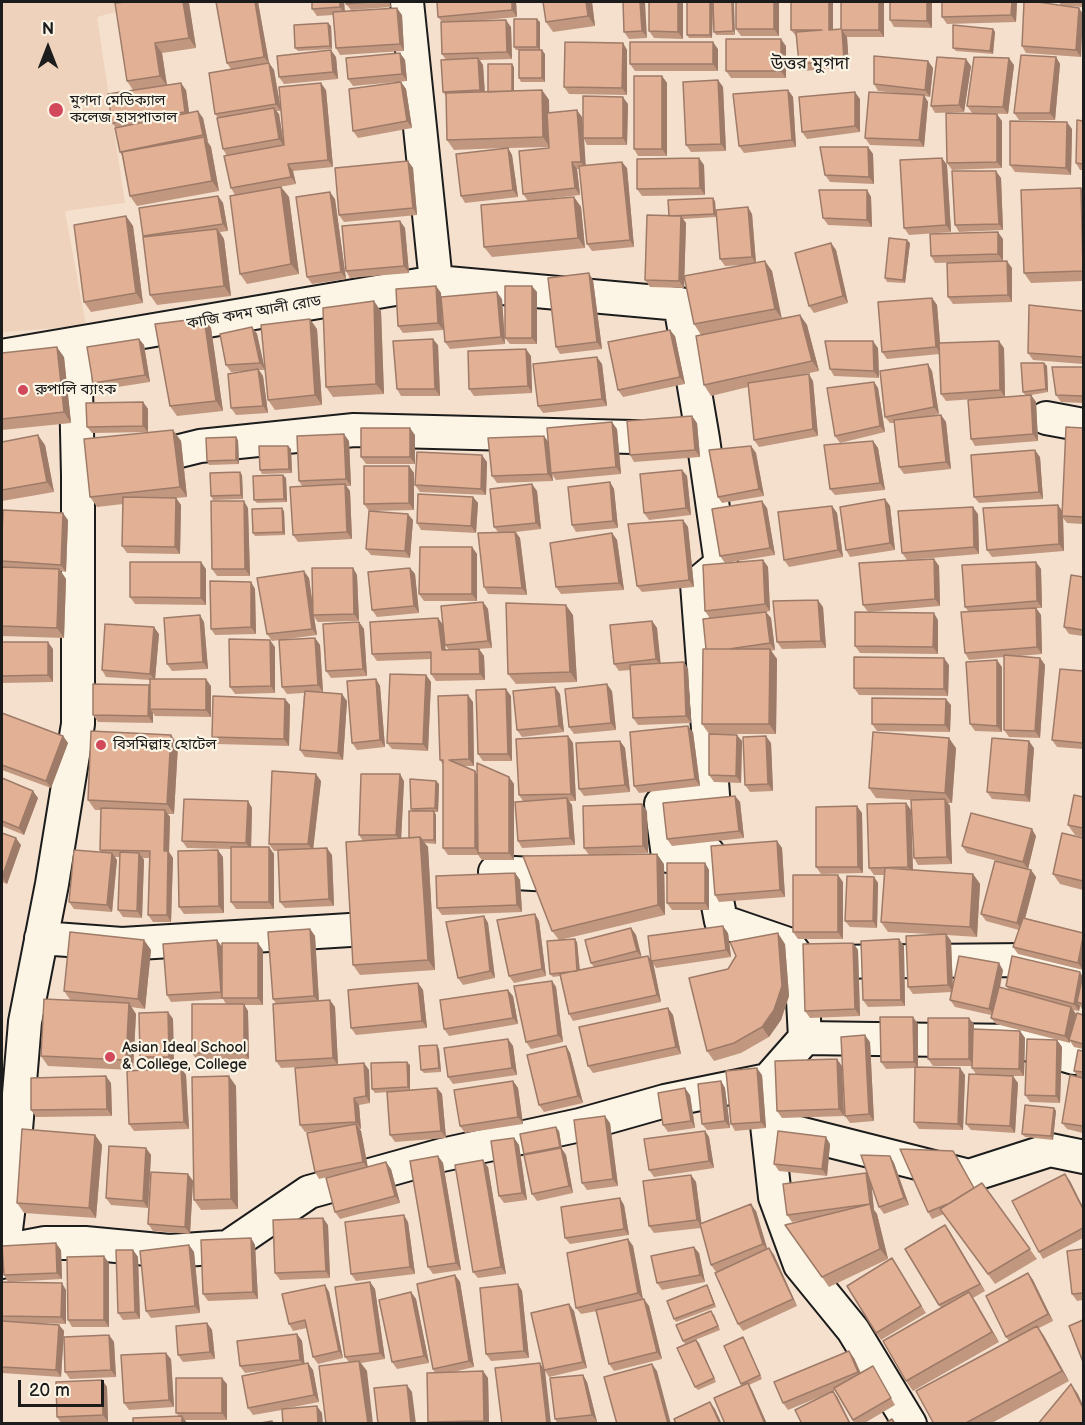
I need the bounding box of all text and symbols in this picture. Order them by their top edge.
north arrow [18,18,78,78]
text: N [42,20,54,39]
district label: উত্তর মুগদা [771,53,849,75]
place label: মুগদা মেডিক্যাল কলেজ হাসপাতাল [70,92,177,127]
marker: মুগদা মেডিক্যাল কলেজ হাসপাতাল [47,101,65,119]
street label: কাজি কদম আলী রোড [185,292,323,334]
place label: রুপালি ব্যাংক [35,381,116,399]
marker: রুপালি ব্যাংক [16,383,30,397]
place label: বিসমিল্লাহ হোটেল [113,736,216,754]
marker: বিসমিল্লাহ হোটেল [94,738,108,752]
place label: Asian Ideal School & College, College [122,1039,247,1074]
marker: Asian Ideal School & College, College [103,1050,117,1064]
scale bar [21,1368,106,1406]
text: 20 m [29,1380,70,1401]

